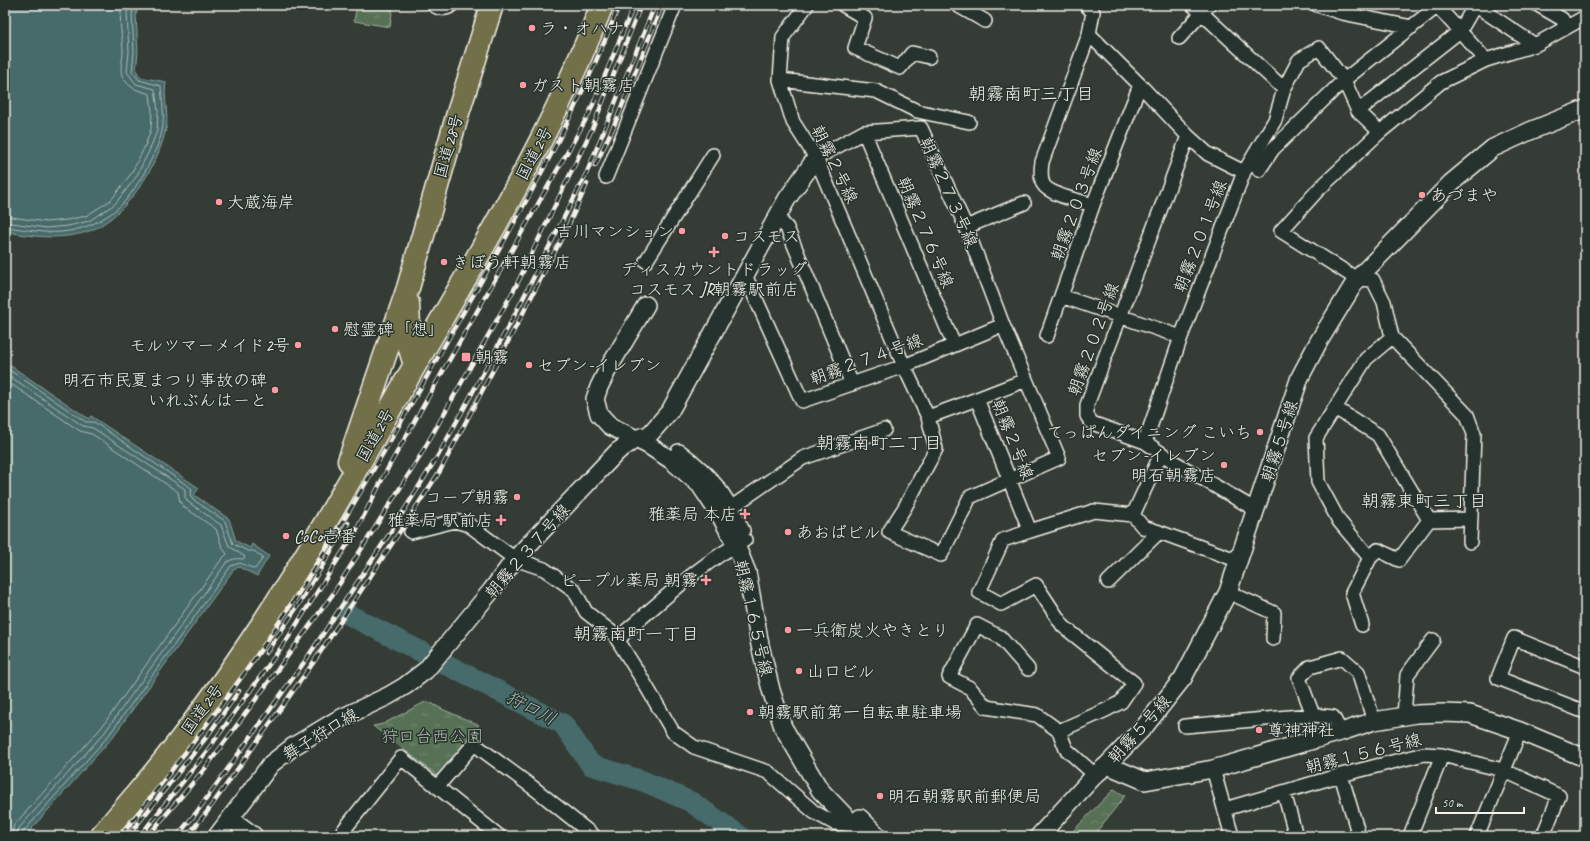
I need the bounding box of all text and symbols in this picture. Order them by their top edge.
place label: ラ・オハナ [540,18,625,39]
marker: ラ・オハナ [527,23,537,33]
place label: ガスト朝霧店 [531,75,635,96]
marker: ガスト朝霧店 [518,80,528,90]
district label: 朝霧南町三丁目 [968,83,1094,105]
street label: 国道28号 [429,111,468,181]
street label: 朝霧２号線 [806,121,863,207]
street label: 国道2号 [511,122,557,184]
street label: 朝霧２７３号線 [915,134,982,251]
street label: 朝霧２０３号線 [1046,145,1107,264]
street label: 朝霧２７６号線 [893,173,958,291]
street label: 朝霧２０１号線 [1169,177,1232,295]
place label: あづまや [1430,185,1498,206]
marker: あづまや [1417,190,1427,200]
place label: 大蔵海岸 [227,192,295,213]
marker: 大蔵海岸 [214,197,224,207]
place label: 吉川マンション [556,221,674,242]
marker: 吉川マンション [677,226,687,236]
place label: コスモス [733,226,800,247]
marker: コスモス [720,231,730,241]
marker: ディスカウントドラッグ コスモス JR朝霧駅前店 [709,247,719,257]
place label: きぼう軒朝霧店 [452,252,571,273]
marker: きぼう軒朝霧店 [439,257,449,267]
place label: ディスカウントドラッグ コスモス JR朝霧駅前店 [621,259,808,300]
street label: 朝霧２０２号線 [1063,280,1124,399]
place label: 慰霊碑「想」 [343,319,445,340]
marker: 慰霊碑「想」 [330,324,340,334]
street label: 朝霧２７４号線 [807,329,926,390]
place label: モルツマーメイド2号 [129,335,290,356]
marker: モルツマーメイド2号 [293,340,303,350]
place label: 朝霧 [475,347,509,368]
marker: 朝霧 [460,351,472,363]
place label: セブン-イレブン [537,355,662,376]
marker: セブン-イレブン [524,360,534,370]
place label: 明石市民夏まつり事故の碑 いれぶんはーと [63,370,267,411]
marker: 明石市民夏まつり事故の碑 いれぶんはーと [270,385,280,395]
street label: 朝霧２号線 [987,396,1038,483]
street label: 朝霧５号線 [1256,397,1303,485]
street label: 国道2号 [352,405,399,466]
place label: てっぱんダイニング こいち [1047,422,1252,443]
marker: てっぱんダイニング こいち [1255,427,1265,437]
district label: 朝霧南町二丁目 [816,432,942,454]
place label: セブン-イレブン 明石朝霧店 [1091,445,1216,486]
marker: セブン-イレブン 明石朝霧店 [1219,460,1229,470]
place label: コープ朝霧 [425,487,509,508]
district label: 朝霧東町三丁目 [1361,490,1487,512]
marker: コープ朝霧 [512,492,522,502]
street label: 朝霧２３７号線 [480,500,574,603]
place label: 雅薬局 本店 [648,504,737,525]
marker: 雅薬局 本店 [740,509,750,519]
place label: 雅薬局 駅前店 [387,510,493,531]
marker: 雅薬局 駅前店 [496,515,506,525]
place label: あおばビル [796,522,881,543]
place label: CoCo壱番 [294,526,356,547]
marker: あおばビル [783,527,793,537]
marker: CoCo壱番 [281,531,291,541]
street label: 朝霧１６５号線 [730,558,777,678]
place label: ピープル薬局 朝霧 [560,570,698,591]
marker: ピープル薬局 朝霧 [701,575,711,585]
place label: 一兵衛炭火やきとり [796,620,949,641]
district label: 朝霧南町一丁目 [573,623,699,645]
marker: 一兵衛炭火やきとり [783,625,793,635]
place label: 山口ビル [807,661,875,682]
marker: 山口ビル [794,666,804,676]
street label: 国道2号 [177,679,228,739]
water label: 狩口川 [502,686,560,730]
street label: 朝霧５号線 [1103,691,1176,768]
place label: 朝霧駅前第一自転車駐車場 [758,702,962,723]
street label: 舞子狩口線 [278,704,362,765]
marker: 朝霧駅前第一自転車駐車場 [745,707,755,717]
place label: 尊神神社 [1267,720,1335,741]
marker: 尊神神社 [1254,725,1264,735]
park label: 狩口台西公園 [381,726,483,747]
street label: 朝霧１５６号線 [1303,729,1423,778]
place label: 明石朝霧駅前郵便局 [888,786,1041,807]
scale bar [1436,789,1524,815]
marker: 明石朝霧駅前郵便局 [875,791,885,801]
text: 50 m [1442,795,1464,811]

